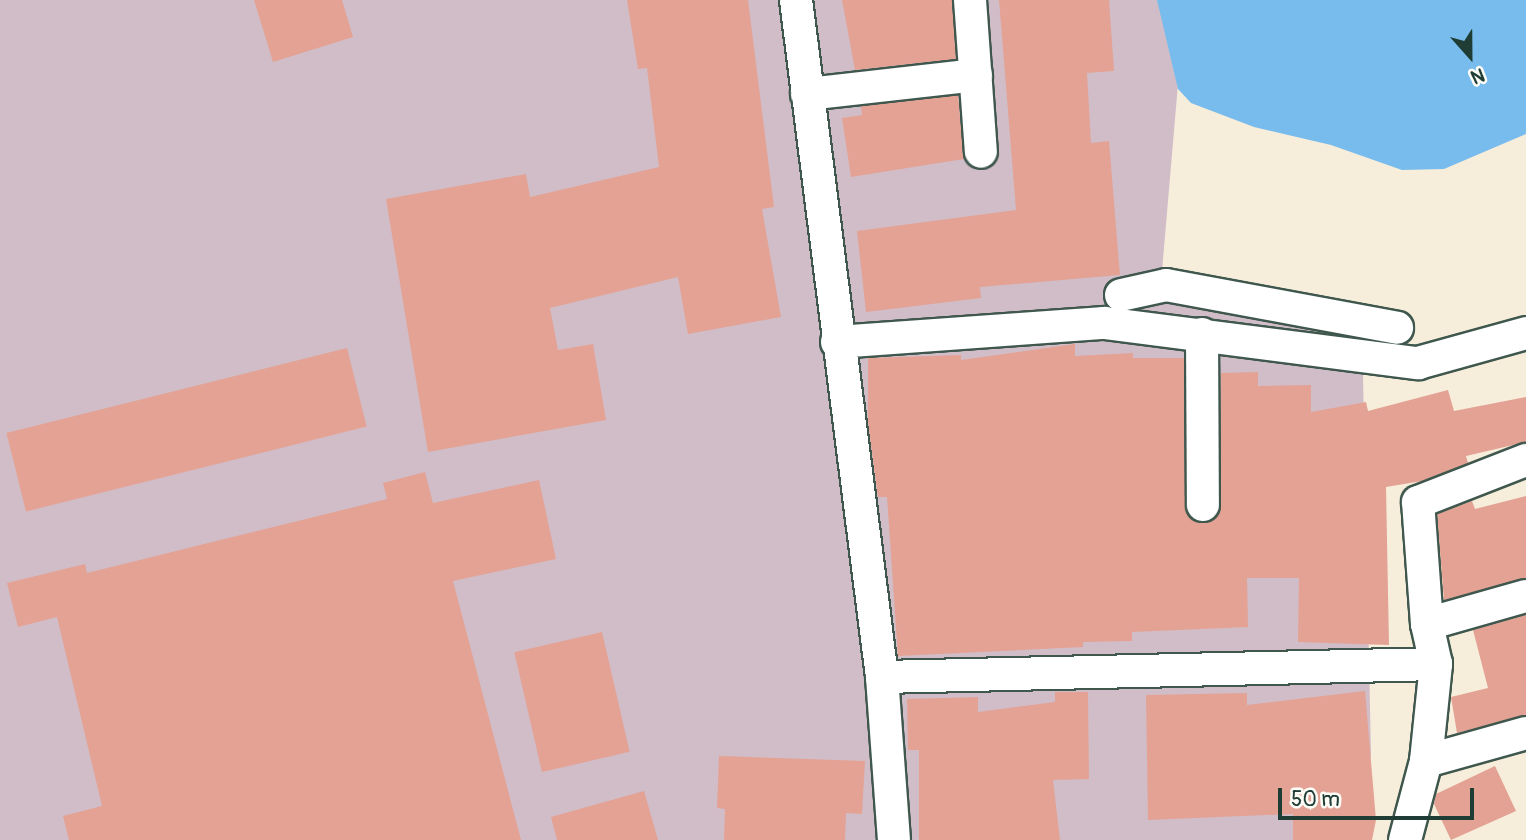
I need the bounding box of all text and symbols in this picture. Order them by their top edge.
north arrow [1435,21,1505,91]
text: N [1467,62,1488,89]
scale bar [1281,774,1477,818]
text: 50 m [1291,786,1340,813]

